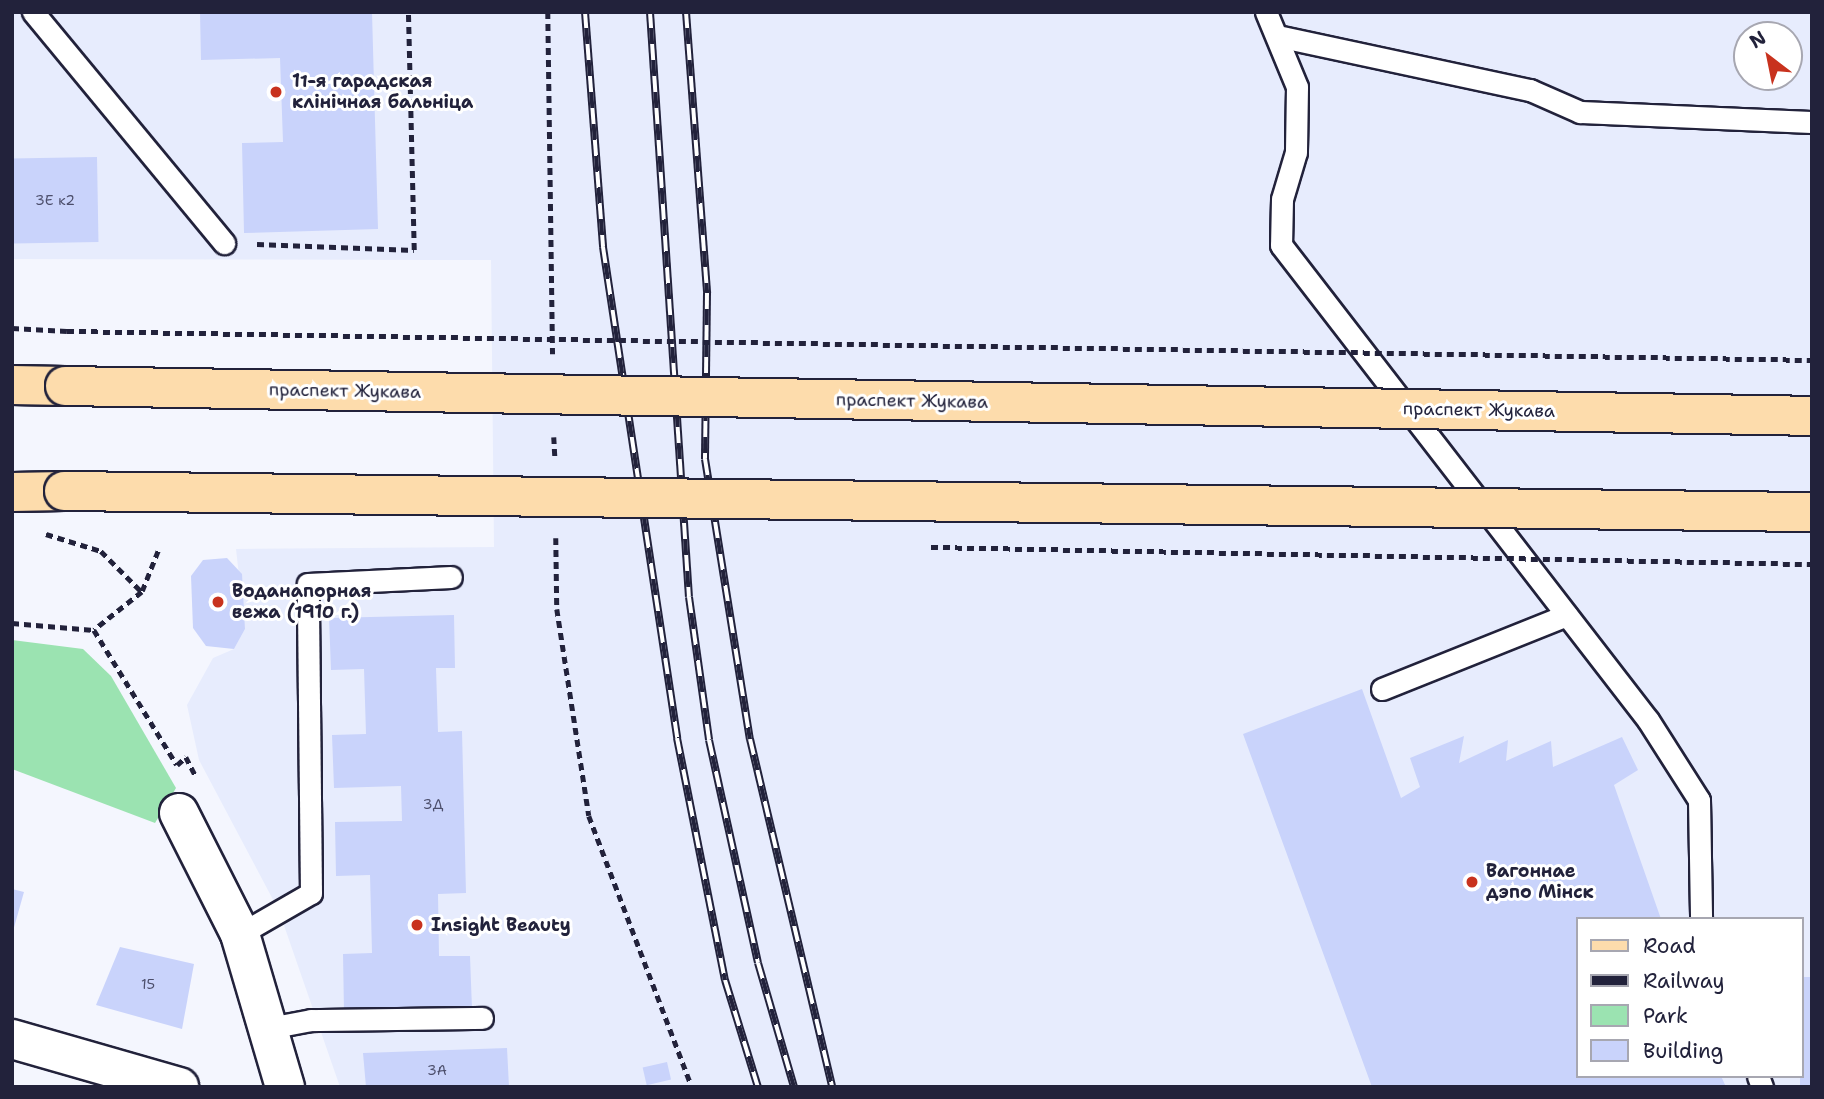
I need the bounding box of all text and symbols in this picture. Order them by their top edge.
north arrow [1733,21,1803,91]
text: N [1745,25,1771,54]
place label: 11-я гарадская клінічная бальніца [292,71,473,114]
marker: 11-я гарадская клінічная бальніца [266,82,286,102]
house number: 3Е к2 [35,192,75,208]
street label: праспект Жукава [269,379,421,403]
street label: праспект Жукава [836,389,988,413]
street label: праспект Жукава [1403,398,1555,422]
place label: Воданапорная вежа (1910 г.) [232,581,371,624]
marker: Воданапорная вежа (1910 г.) [210,594,226,610]
house number: 3Д [423,796,443,812]
place label: Вагоннае дэпо Мінск [1486,861,1594,903]
marker: Вагоннае дэпо Мінск [1464,874,1480,890]
place label: Insight Beauty [431,914,571,936]
marker: Insight Beauty [409,917,425,933]
legend [1576,917,1803,1078]
text: Road [1643,932,1696,960]
text: Railway [1643,967,1725,995]
house number: 15 [141,976,155,992]
text: Park [1643,1002,1688,1030]
text: Building [1643,1037,1723,1065]
house number: 3А [427,1062,447,1078]

